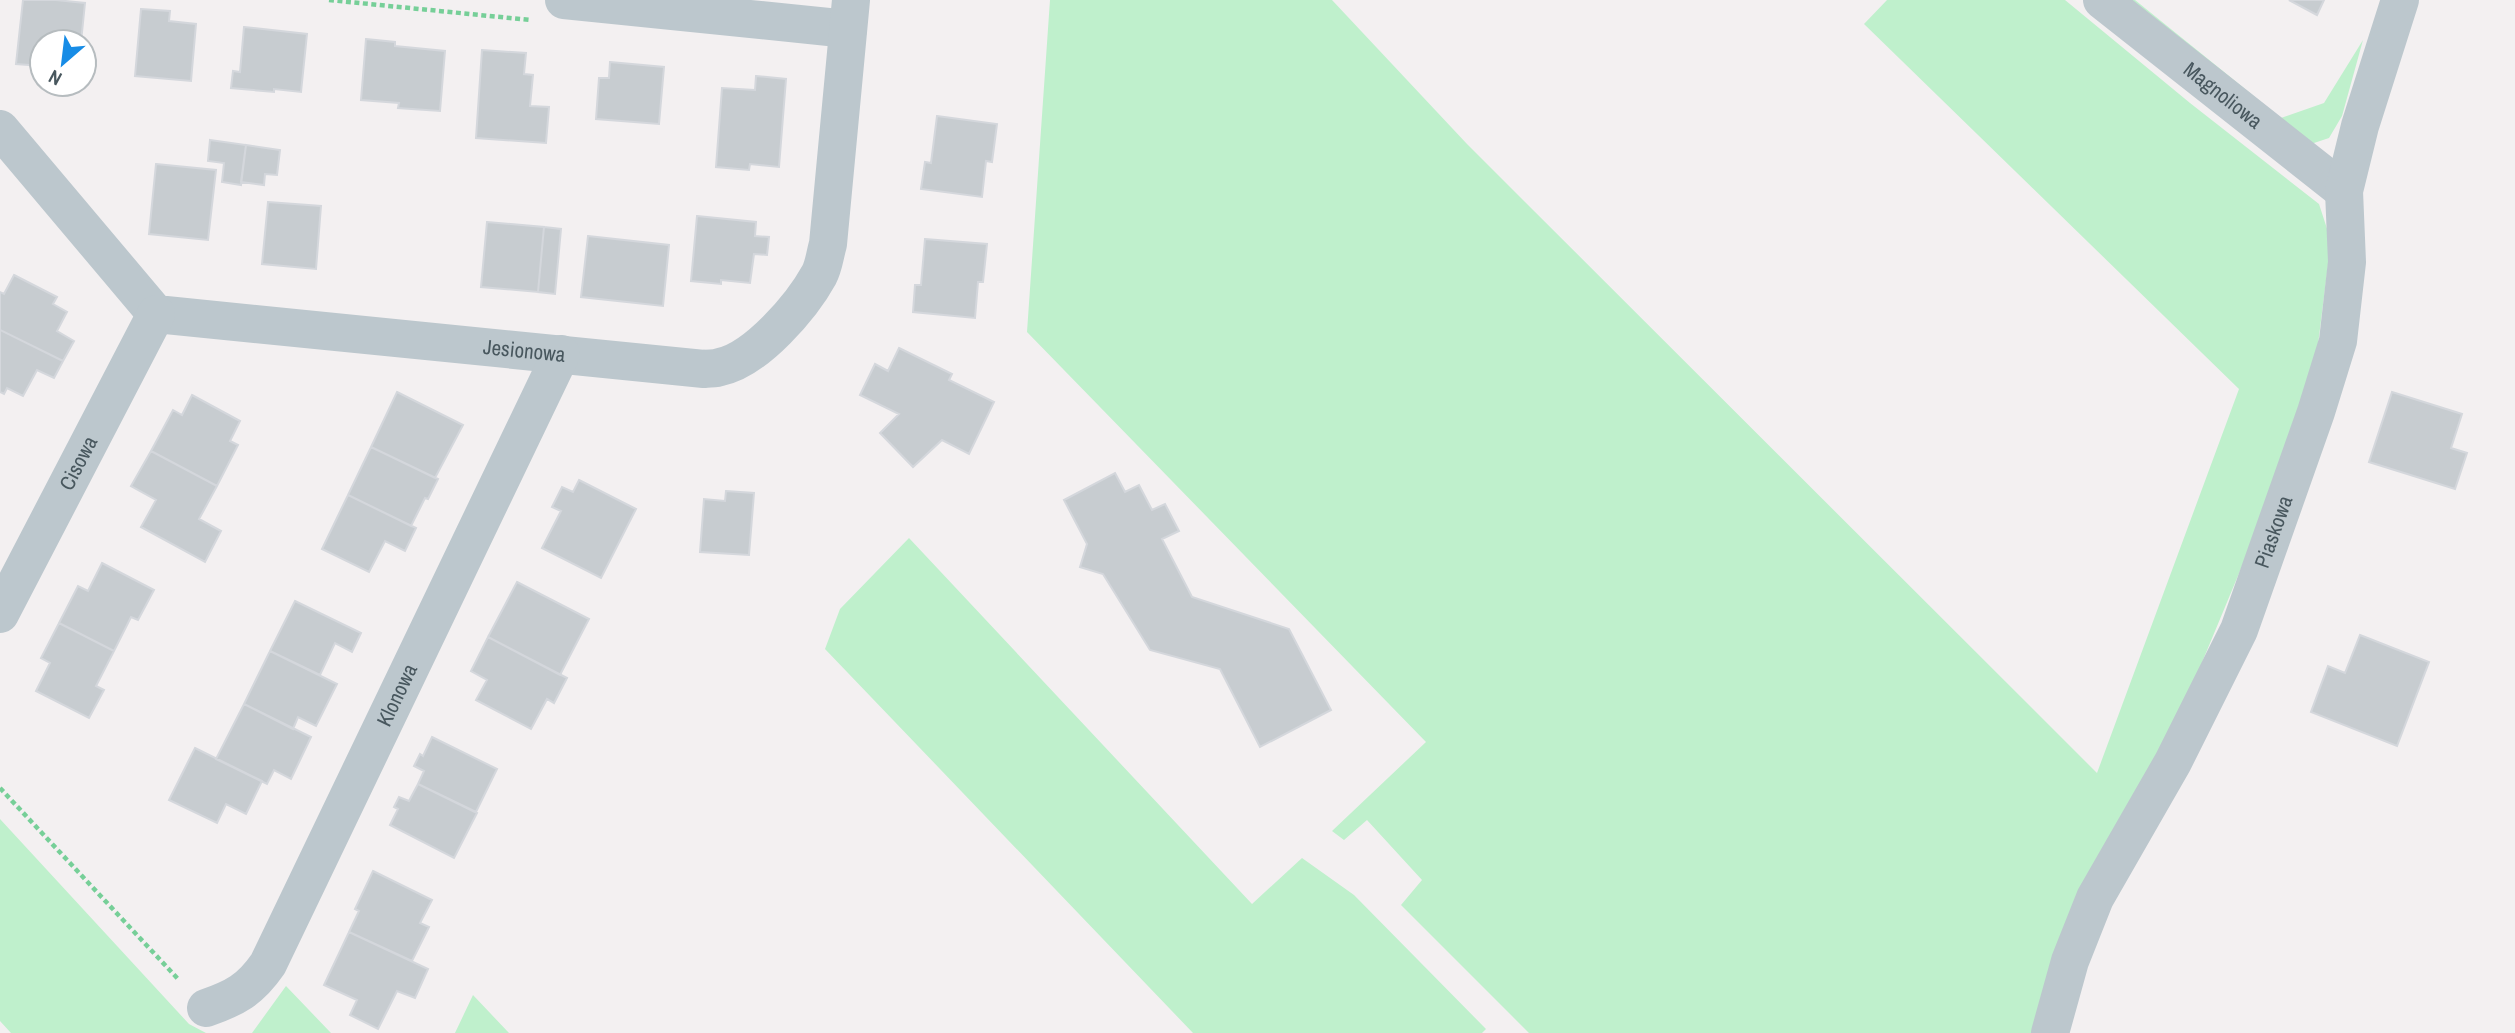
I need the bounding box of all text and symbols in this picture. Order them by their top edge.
north arrow [28,28,98,98]
street label: Magnoliowa [2178,55,2269,135]
text: N [44,64,66,92]
street label: Jesionowa [482,332,567,369]
street label: Cisowa [52,430,104,495]
street label: Piaskowa [2247,491,2299,572]
street label: Klonowa [369,658,424,731]

